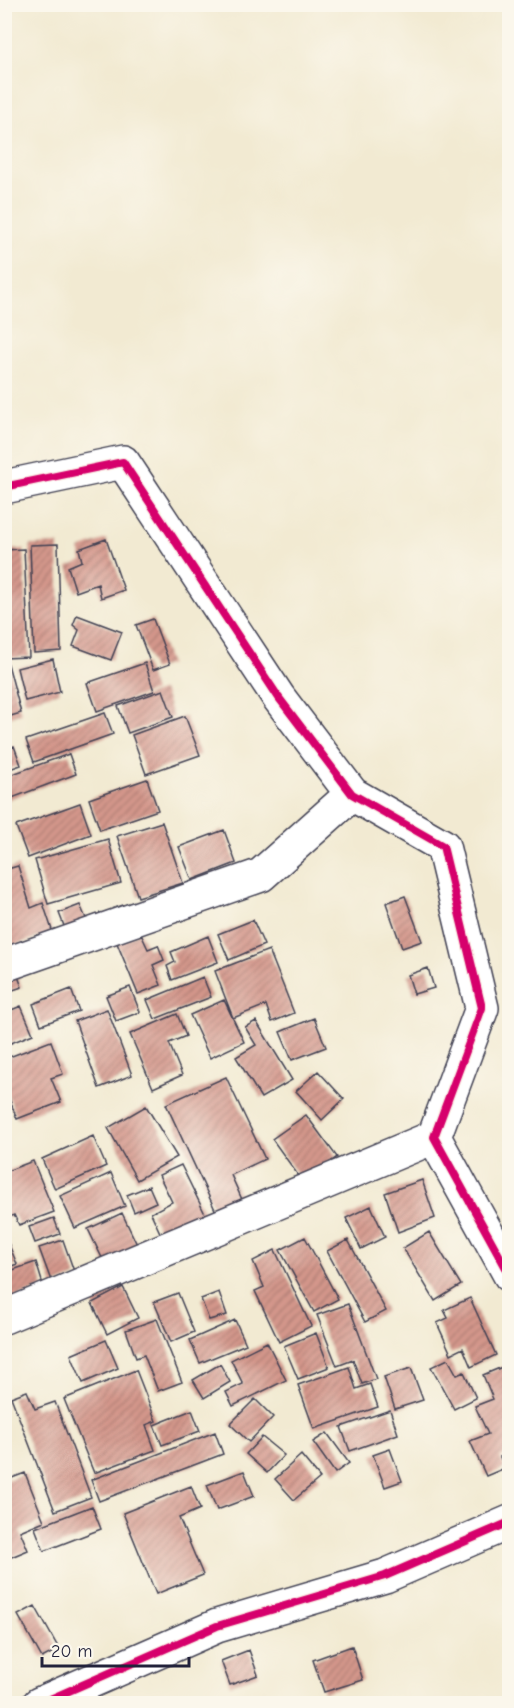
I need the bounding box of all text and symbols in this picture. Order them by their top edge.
scale bar [42,1630,189,1668]
text: 20 m [51,1641,92,1662]

